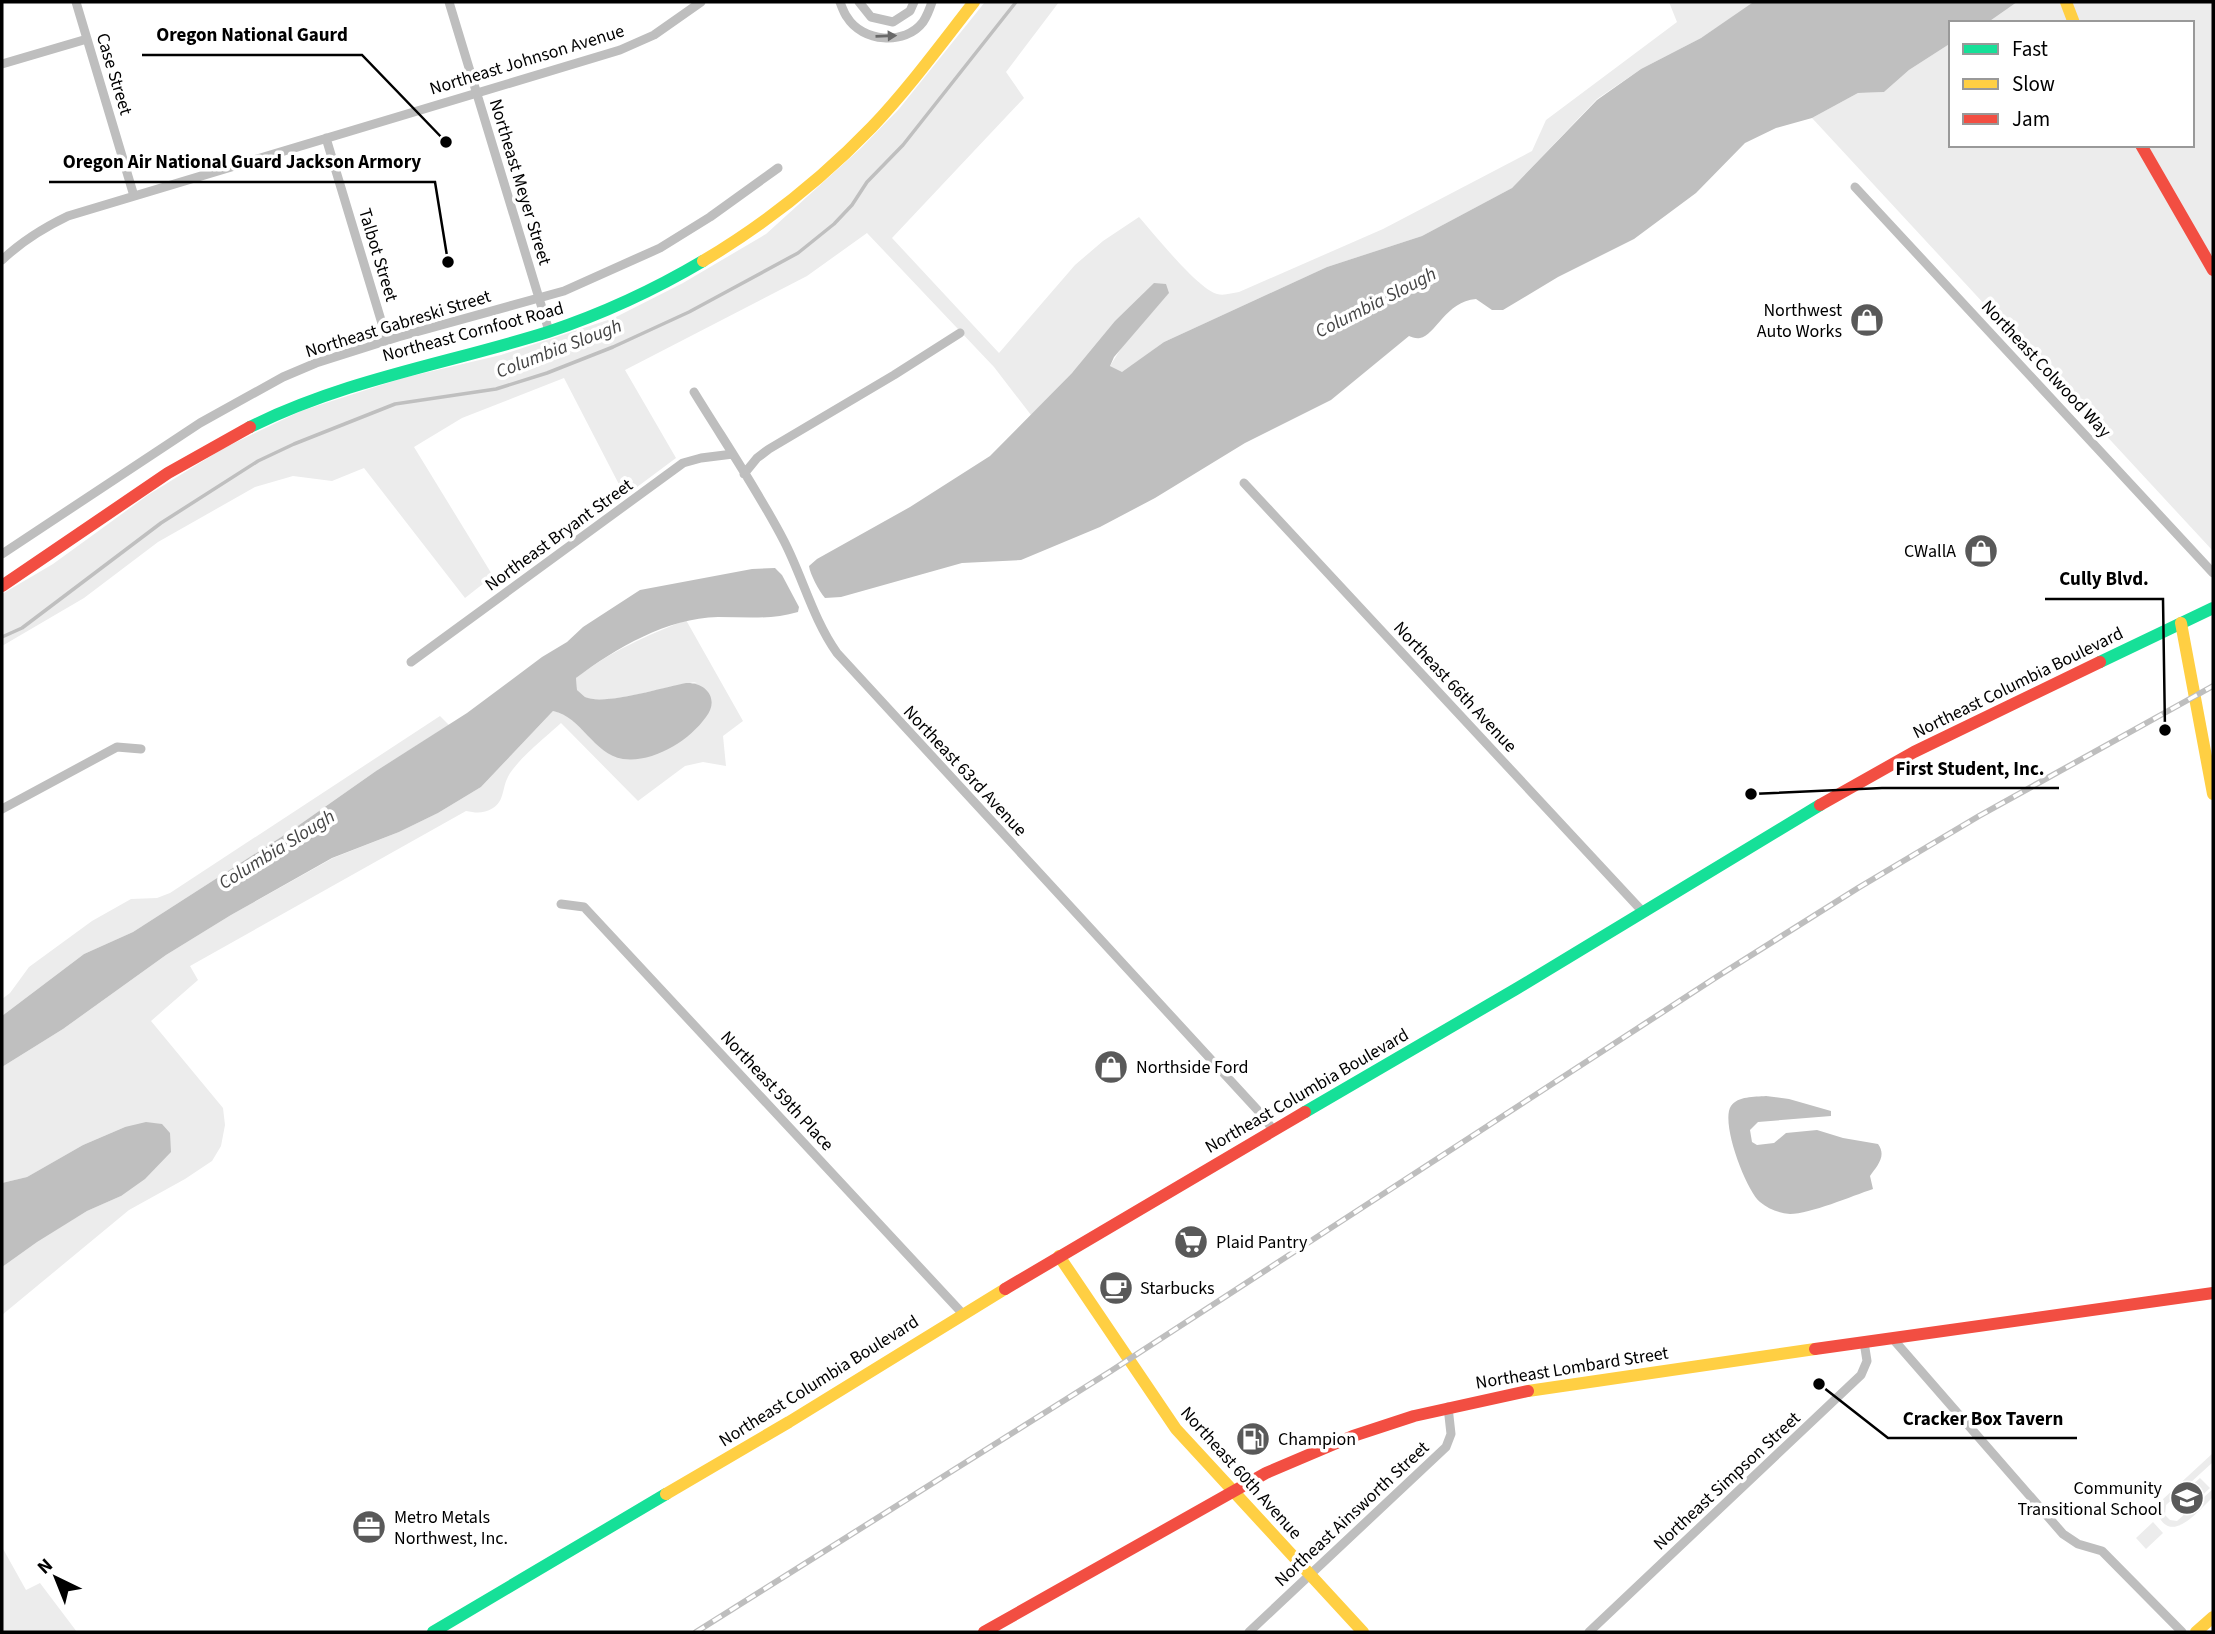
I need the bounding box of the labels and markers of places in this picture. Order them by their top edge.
callout: Oregon National Gaurd [142,15,362,55]
callout: Oregon Air National Guard Jackson Armory [49,142,435,182]
place label: Northwest Auto Works [1757,298,1842,344]
shop icon: Northwest Auto Works [1848,301,1886,339]
shop icon: CWallA [1962,532,2000,570]
place label: CWallA [1904,539,1956,564]
callout: Cully Blvd. [2045,559,2163,599]
callout: First Student, Inc. [1882,748,2059,788]
shop icon: Northside Ford [1092,1048,1130,1086]
place label: Northside Ford [1136,1055,1248,1080]
supermarket icon: Plaid Pantry [1172,1223,1210,1261]
place label: Plaid Pantry [1216,1230,1308,1255]
cafe icon: Starbucks [1097,1269,1135,1307]
place label: Starbucks [1140,1276,1215,1301]
callout: Cracker Box Tavern [1888,1398,2077,1438]
fuel station icon: Champion [1234,1420,1272,1458]
place label: Champion [1278,1427,1356,1452]
place label: Community Transitional School [2017,1476,2163,1522]
school or university icon: Community Transitional School [2168,1479,2206,1517]
place label: Metro Metals Northwest, Inc. [394,1505,508,1551]
office icon: Metro Metals Northwest, Inc. [350,1508,388,1546]

